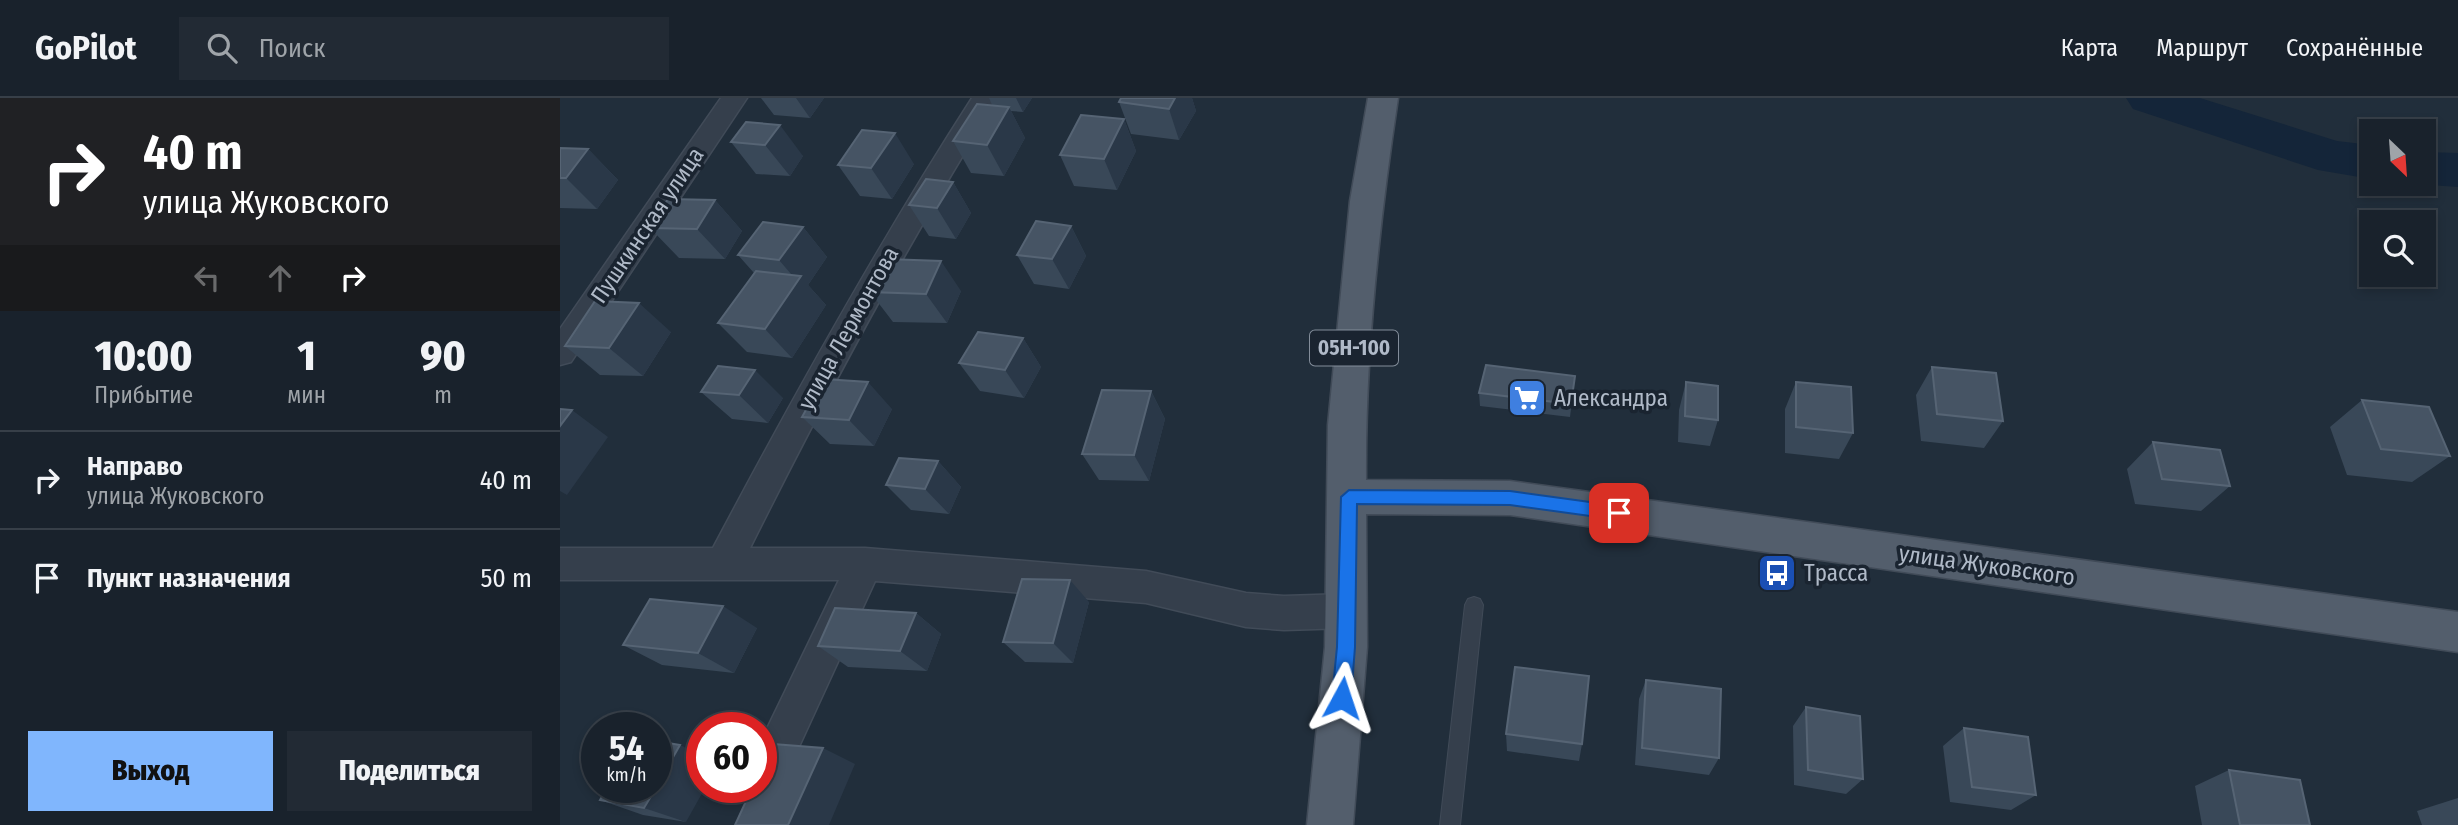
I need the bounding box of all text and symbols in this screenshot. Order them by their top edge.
search box [179,17,669,80]
text: GoPilot [35,28,137,68]
icon: search [203,29,241,67]
text: Поиск [259,33,325,64]
text: Карта [2061,34,2118,62]
text: Маршрут [2156,34,2248,62]
text: Сохранённые [2286,34,2423,62]
north arrow [2359,119,2436,196]
map controls [2359,119,2436,287]
text: 40 m [143,123,243,182]
icon: right [28,126,119,217]
street label: Пушкинская улица [585,142,709,308]
text: улица Жуковского [143,183,390,221]
button: search [2359,210,2436,287]
street label: улица Лермонтова [792,242,904,414]
icon: left [188,259,226,297]
icon: ahead [261,259,299,297]
icon: right [334,259,372,297]
road number: 05Н-100 [1310,330,1398,366]
text: 10:00 [95,331,193,381]
text: 1 [298,331,316,381]
text: 90 [420,331,466,381]
supermarket icon: Александра [1506,377,1548,419]
text: Прибытие [94,381,193,409]
text: мин [287,381,326,409]
text: m [434,381,452,409]
place label: Александра [1554,384,1668,412]
text: Направо [87,451,183,482]
icon: right [28,461,66,499]
text: 40 m [480,465,532,496]
text: улица Жуковского [87,482,264,510]
pin [1589,483,1649,543]
icon: arrive [1600,494,1638,532]
street label: улица Жуковского [1897,539,2077,591]
bus stop icon: Трасса [1756,552,1798,594]
icon: arrive [28,559,66,597]
place label: Трасса [1804,559,1868,587]
text: Пункт назначения [87,563,291,594]
text: 50 m [480,563,532,594]
position arrow [1305,661,1379,735]
speed limit sign: 60 [686,712,777,803]
text: 54 [609,727,644,769]
button: Выход [28,731,273,811]
button: Поделиться [287,731,532,811]
text: km/h [606,764,647,786]

